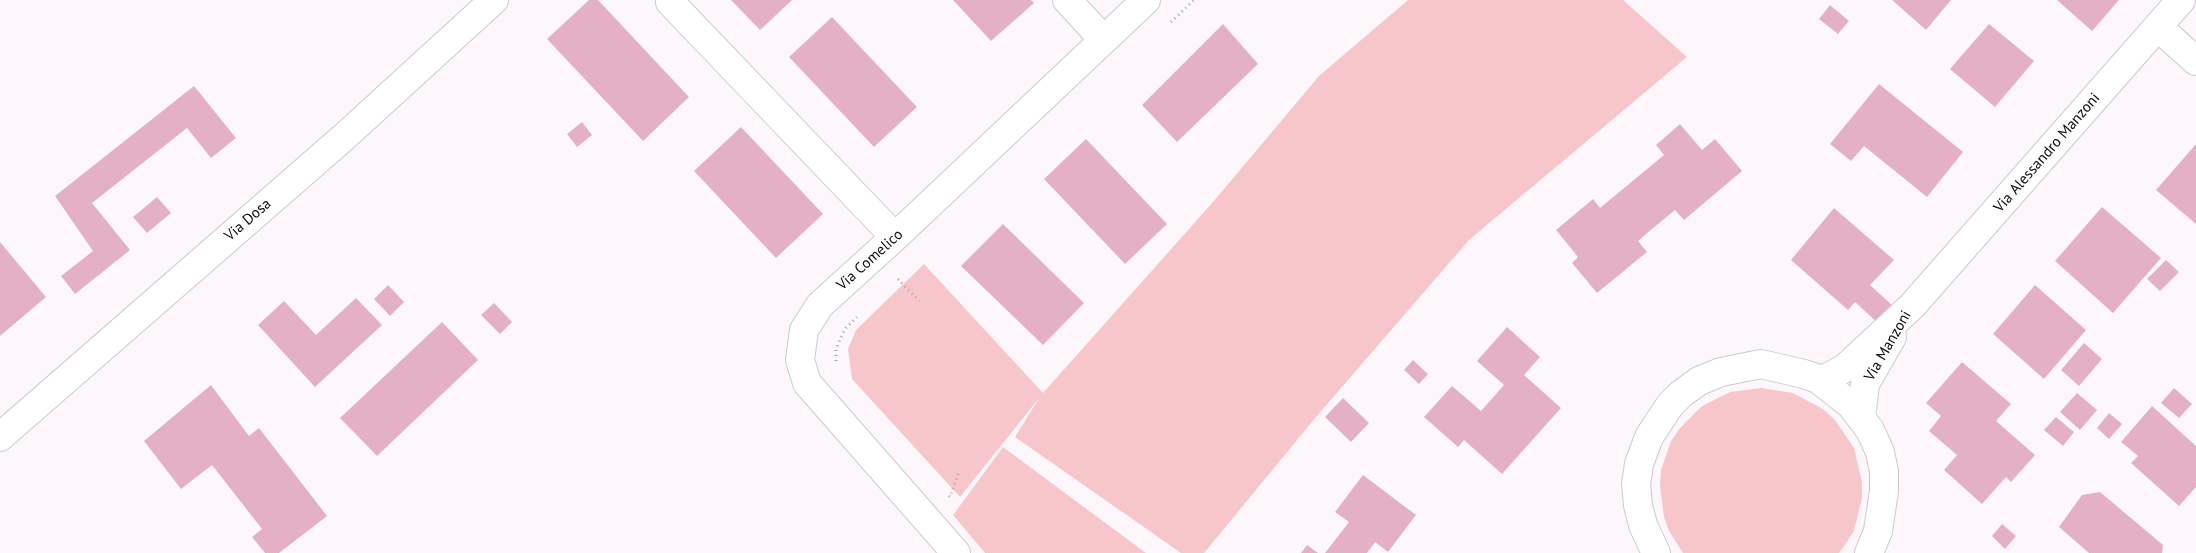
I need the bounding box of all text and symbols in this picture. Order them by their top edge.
street label: Via Alessandro Manzoni [1990,90,2104,216]
street label: Via Dosa [221,195,275,245]
street label: Via Comelico [833,226,907,294]
street label: Via Manzoni [1861,308,1915,384]

